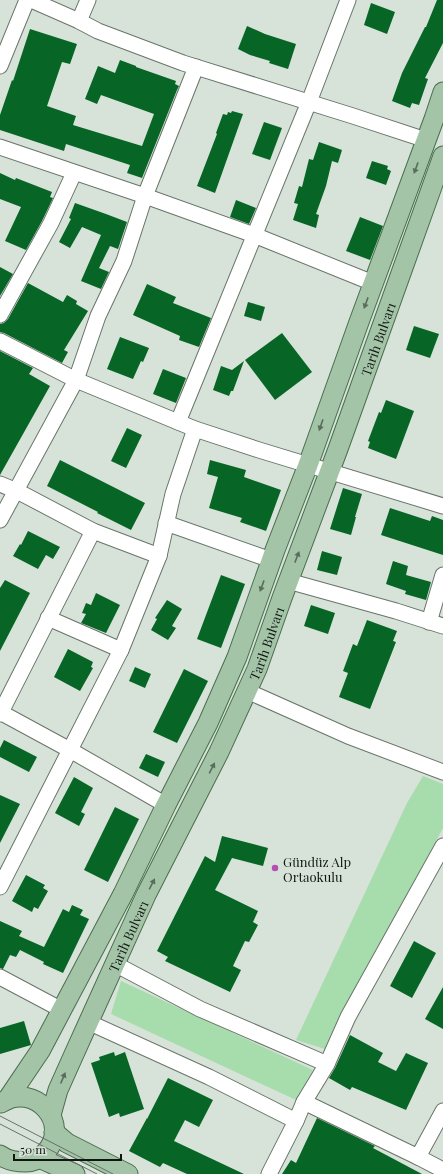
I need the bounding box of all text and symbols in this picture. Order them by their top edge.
one-way arrow [413,162,419,174]
one-way arrow [362,297,368,309]
street label: Tarih Bulvarı [356,300,398,378]
one-way arrow [318,420,324,432]
one-way arrow [295,551,301,563]
one-way arrow [258,581,264,593]
street label: Tarih Bulvarı [245,604,287,683]
one-way arrow [208,762,215,774]
place label: Gündüz Alp Ortaokulu [283,853,351,885]
marker: Gündüz Alp Ortaokulu [270,863,280,873]
one-way arrow [149,878,156,890]
street label: Tarih Bulvarı [104,897,151,974]
one-way arrow [60,1073,66,1084]
scale bar [14,1136,121,1162]
text: 50 m [20,1141,46,1157]

